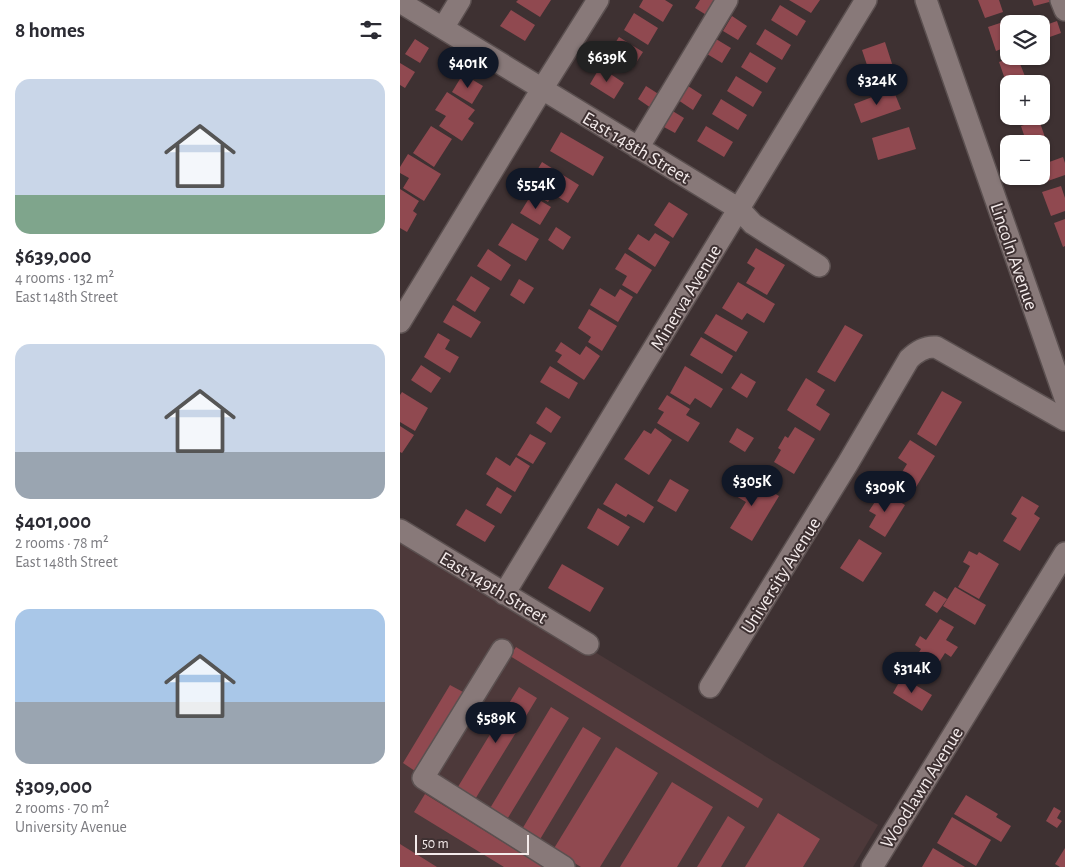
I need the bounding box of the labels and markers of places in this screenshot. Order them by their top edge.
pin: $639K [572,41,642,83]
pin: $401K [433,46,503,89]
pin: $324K [842,64,912,106]
pin: $554K [501,168,571,210]
pin: $305K [717,464,787,507]
pin: $309K [850,470,920,513]
pin: $314K [877,652,947,694]
pin: $589K [461,702,531,744]

